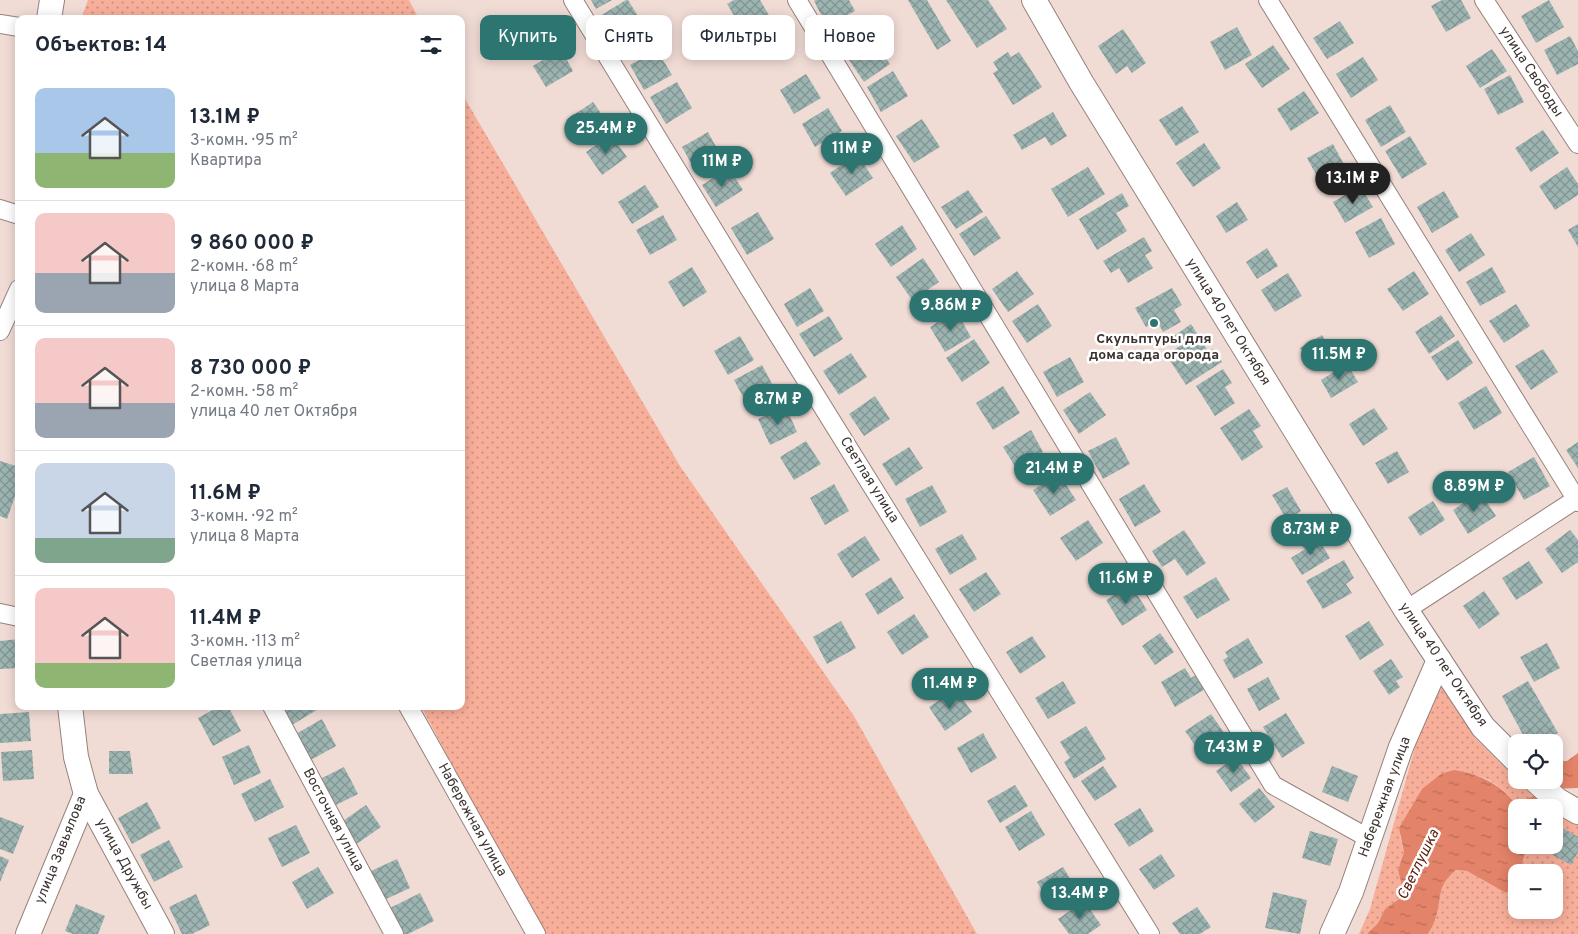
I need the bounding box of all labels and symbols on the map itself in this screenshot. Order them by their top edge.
street label: улица Свободы [1495,24,1567,120]
pin: 25.4M ₽ [560,112,652,155]
pin: 11M ₽ [817,132,887,175]
pin: 11M ₽ [687,146,757,188]
pin: 13.1M ₽ [1307,162,1399,205]
street label: улица 40 лет Октября [1182,255,1274,389]
pin: 9.86M ₽ [905,290,997,332]
marker: Скульптуры для дома сада огорода [1148,317,1160,329]
place label: Скульптуры для дома сада огорода [1089,331,1219,364]
pin: 11.5M ₽ [1293,338,1385,381]
pin: 8.7M ₽ [737,384,819,426]
street label: Светлая улица [836,434,902,526]
pin: 21.4M ₽ [1008,452,1100,495]
pin: 8.89M ₽ [1428,470,1520,513]
pin: 8.73M ₽ [1265,514,1357,556]
pin: 11.6M ₽ [1080,562,1172,605]
street label: улица 40 лет Октября [1395,600,1491,730]
pin: 11.4M ₽ [904,668,996,710]
pin: 7.43M ₽ [1188,732,1280,774]
street label: Набережная улица [1355,734,1415,860]
street label: Набережная улица [434,760,510,880]
street label: Восточная улица [299,766,367,874]
street label: улица Завьялова [32,794,90,906]
street label: улица Дружбы [92,815,156,913]
water label: Светлушка [1394,826,1444,903]
pin: 13.4M ₽ [1034,878,1126,920]

